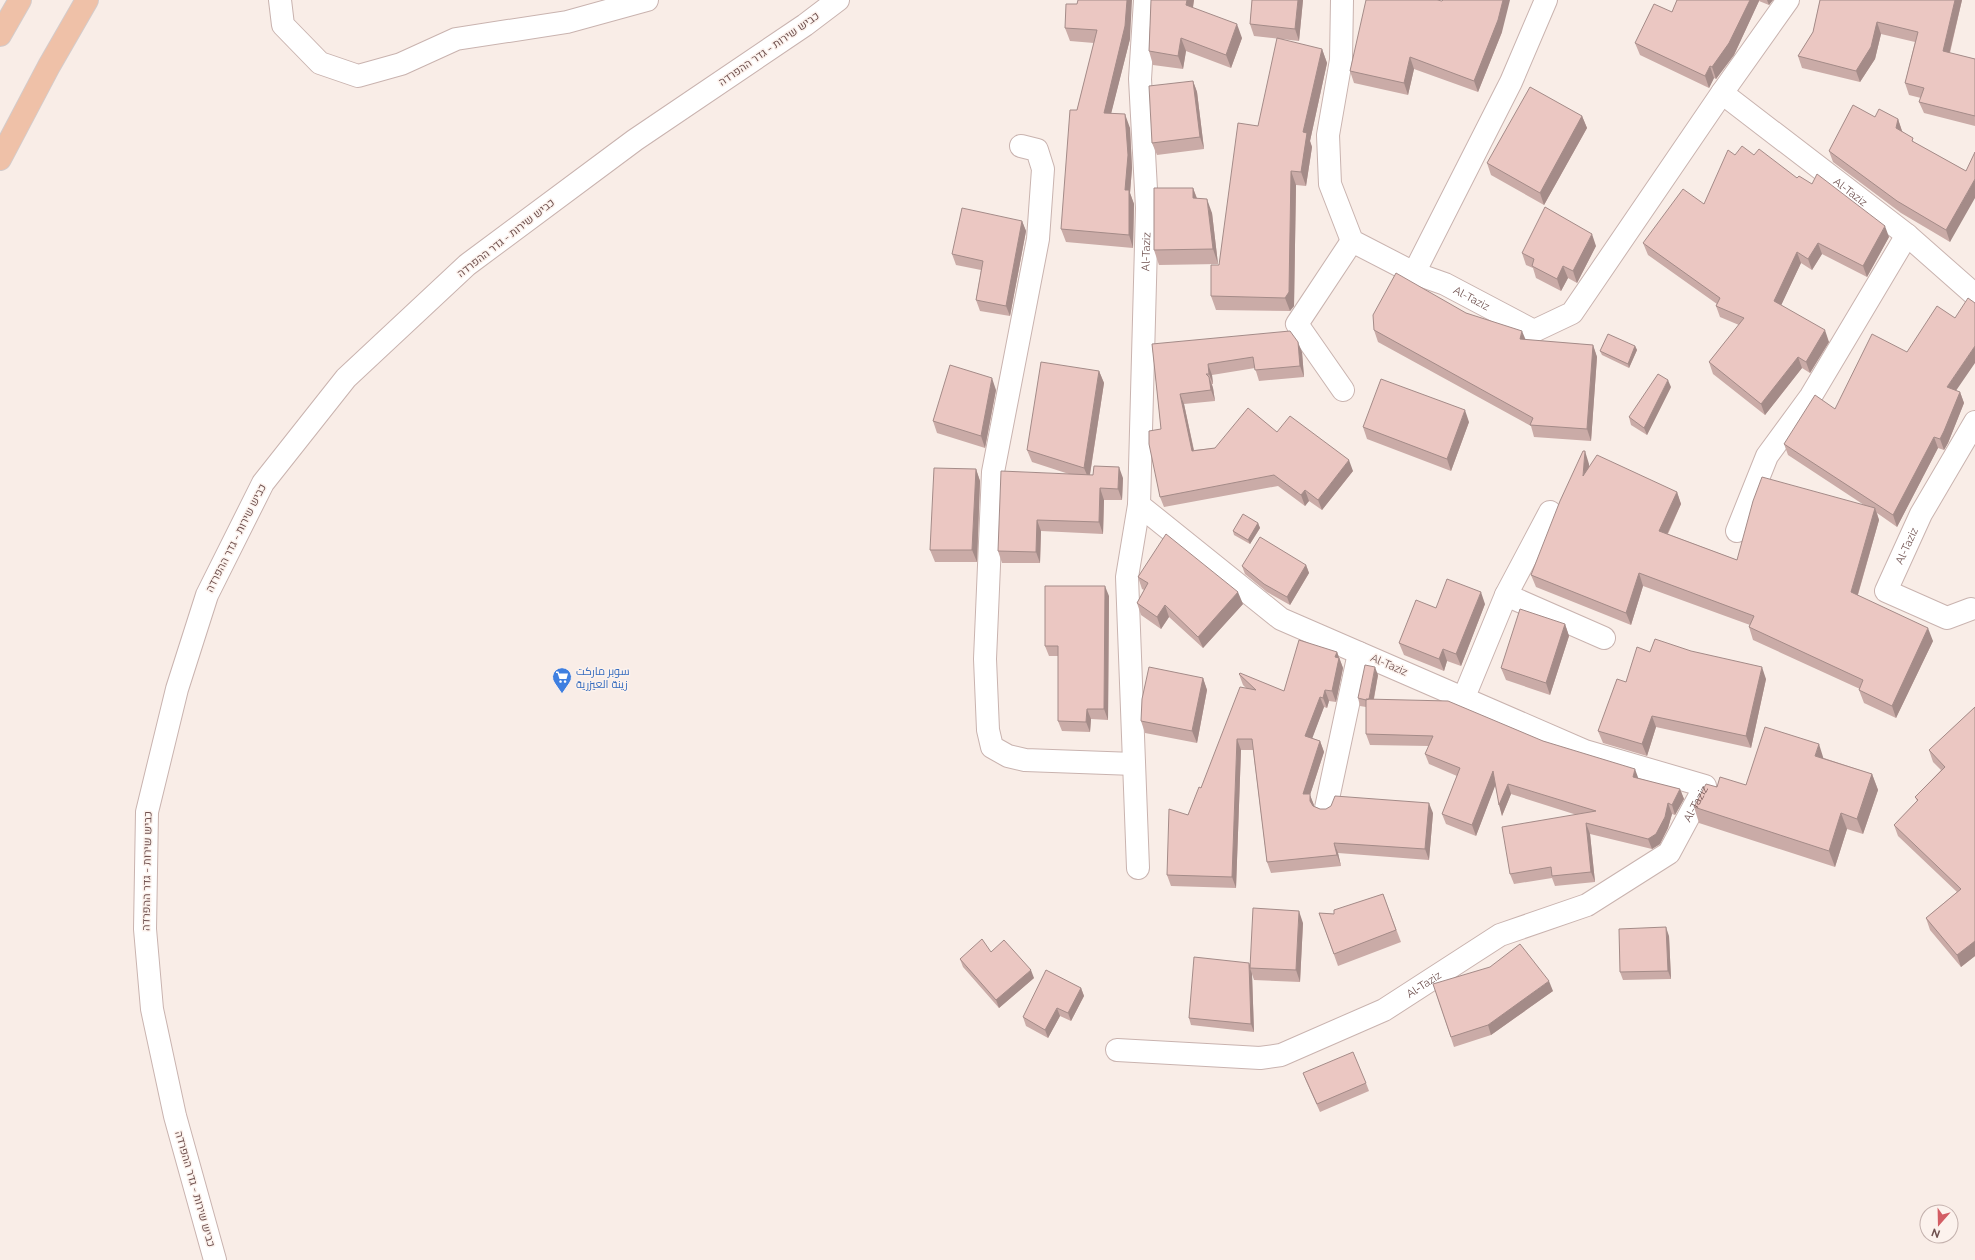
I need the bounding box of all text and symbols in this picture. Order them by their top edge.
street label: כביש שירות - גדר ההפרדה [716,9,822,89]
street label: Al-Taziz [1831,175,1870,209]
street label: כביש שירות - גדר ההפרדה [455,196,557,280]
street label: Al-Taziz [1139,232,1153,271]
street label: Al-Taziz [1451,283,1492,313]
street label: כביש שירות - גדר ההפרדה [203,482,269,594]
street label: Al-Taziz [1893,525,1921,566]
street label: Al-Taziz [1369,651,1410,679]
place label: سوبر ماركت زينة العيزرية [576,665,630,691]
supermarket icon: سوبر ماركت زينة العيزرية [551,666,573,694]
street label: Al-Taziz [1681,783,1711,824]
street label: כביש שירות - גדר ההפרדה [139,811,155,931]
street label: Al-Taziz [1404,968,1444,1000]
street label: כביש שירות - גדר ההפרדה [172,1130,218,1248]
north arrow [1919,1204,1959,1244]
text: N [1930,1225,1942,1240]

